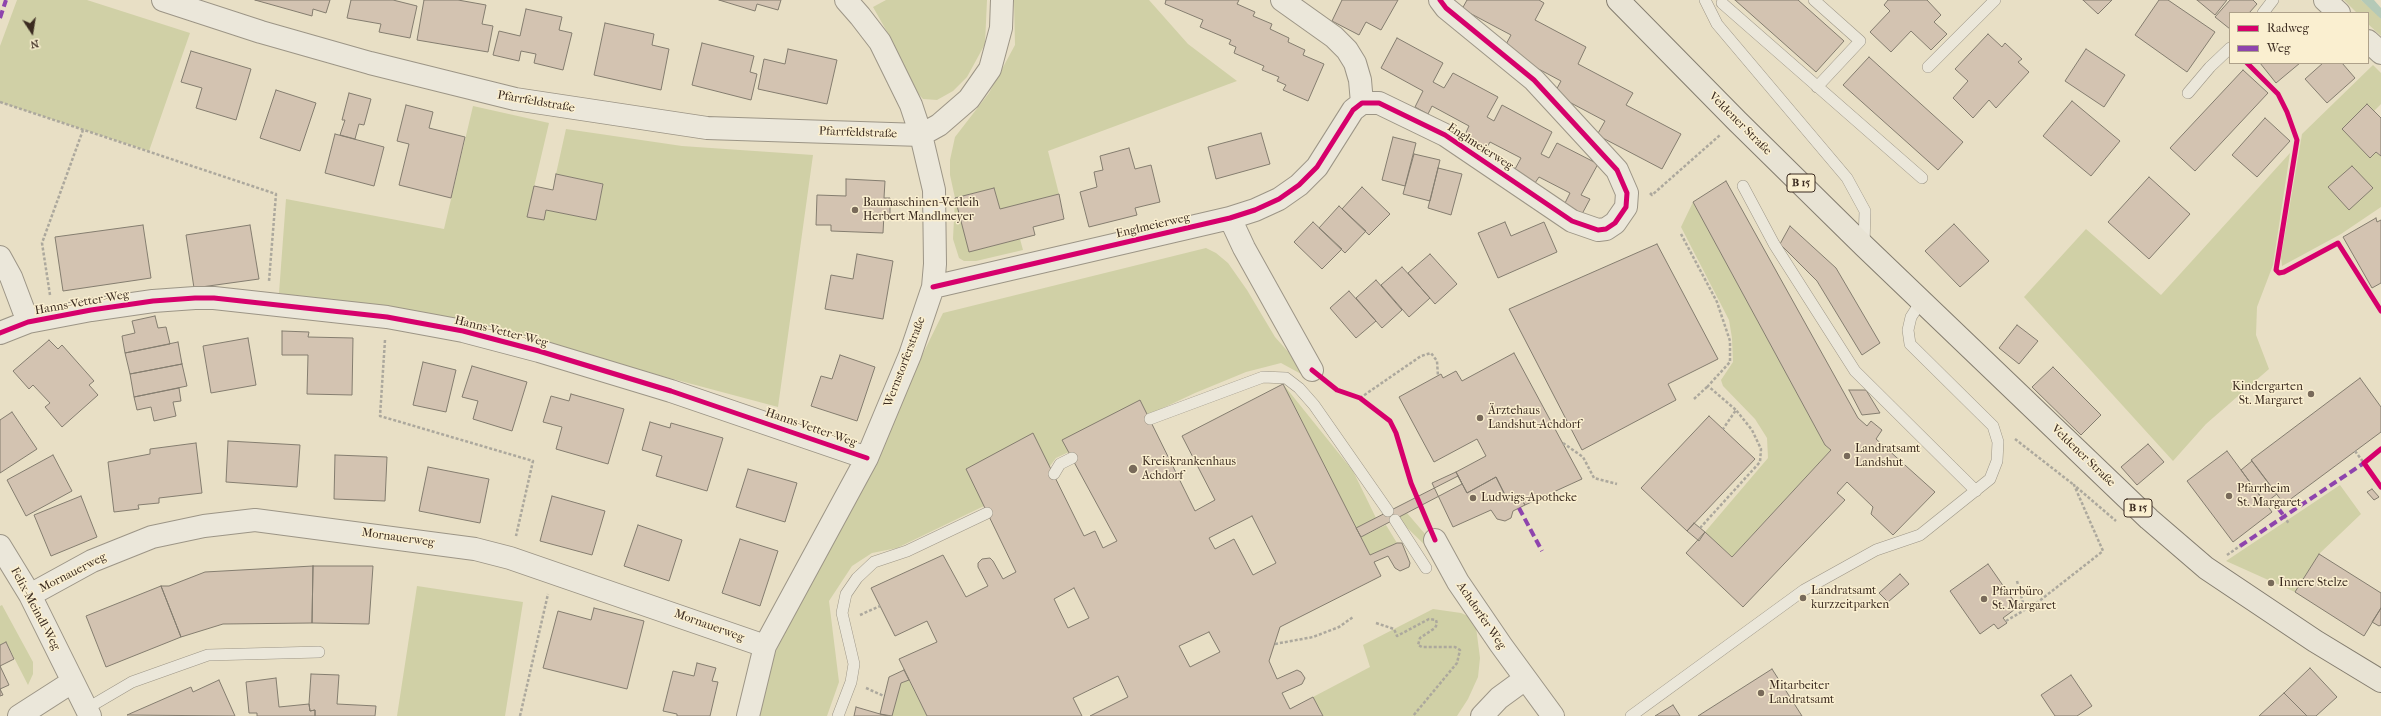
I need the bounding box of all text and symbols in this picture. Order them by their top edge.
north arrow [12,12,52,52]
legend [2229,12,2369,64]
text: Radweg [2267,21,2309,35]
text: N [29,37,40,51]
text: Weg [2267,41,2290,55]
street label: Pfarrfeldstraße [496,88,576,116]
street label: Veldener Straße [1706,90,1774,158]
street label: Englmeierweg [1444,120,1516,174]
street label: Pfarrfeldstraße [819,124,897,142]
road number: B 15 [1787,174,1815,192]
place label: Baumaschinen-Verleih Herbert Mandlmeyer [863,196,979,224]
marker: Baumaschinen-Verleih Herbert Mandlmeyer [850,205,860,215]
street label: Englmeierweg [1115,210,1191,242]
street label: Hanns-Vetter-Weg [34,288,130,318]
street label: Hanns-Vetter-Weg [453,313,549,351]
street label: Wernstorferstraße [881,315,929,409]
place label: Kindergarten St. Margaret [2232,380,2303,408]
marker: Kindergarten St. Margaret [2306,389,2316,399]
place label: Ärztehaus Landshut-Achdorf [1488,404,1581,432]
street label: Hanns-Vetter-Weg [763,406,859,450]
marker: Ärztehaus Landshut-Achdorf [1475,413,1485,423]
street label: Veldener Straße [2048,422,2118,490]
place label: Landratsamt Landshut [1855,442,1920,470]
marker: Landratsamt Landshut [1842,451,1852,461]
place label: Kreiskrankenhaus Achdorf [1142,455,1236,483]
marker: Kreiskrankenhaus Achdorf [1127,463,1139,475]
place label: Pfarrheim St. Margaret [2237,482,2301,510]
place label: Ludwigs-Apotheke [1481,491,1577,505]
marker: Pfarrheim St. Margaret [2224,491,2234,501]
marker: Ludwigs-Apotheke [1468,493,1478,503]
road number: B 15 [2124,499,2152,517]
street label: Mornauerweg [361,526,435,550]
street label: Mornauerweg [37,550,109,596]
street label: Felix-Meindl-Weg [7,565,63,653]
place label: Innere Stelze [2279,576,2348,590]
marker: Innere Stelze [2266,578,2276,588]
street label: Achdorfer Weg [1453,580,1509,652]
place label: Landratsamt kurzzeitparken [1811,584,1889,612]
place label: Pfarrbüro St. Margaret [1992,585,2056,613]
marker: Landratsamt kurzzeitparken [1798,593,1808,603]
marker: Pfarrbüro St. Margaret [1979,594,1989,604]
street label: Mornauerweg [672,607,746,645]
place label: Mitarbeiter Landratsamt [1769,679,1834,707]
marker: Mitarbeiter Landratsamt [1756,688,1766,698]

